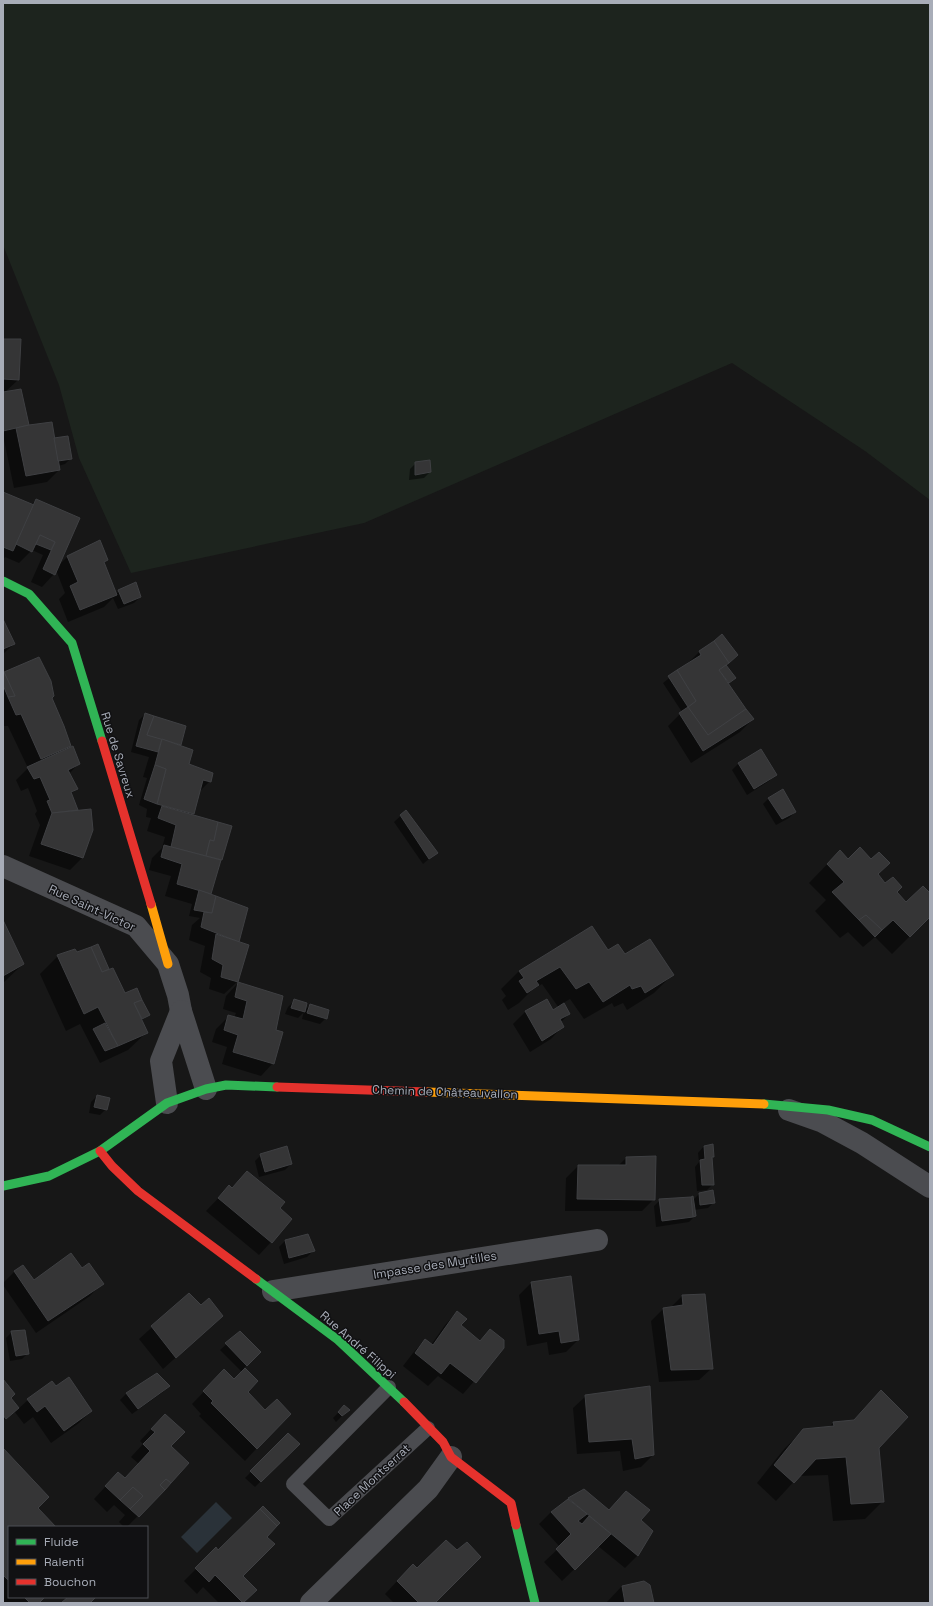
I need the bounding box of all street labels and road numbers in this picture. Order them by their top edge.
street label: Rue de Savreux [97,710,139,800]
street label: Rue Saint-Victor [46,881,138,935]
street label: Chemin de Châteauvallon [372,1081,518,1103]
street label: Impasse des Myrtilles [372,1247,498,1283]
street label: Rue André Filippi [317,1308,399,1382]
street label: Place Montserrat [330,1440,414,1520]

